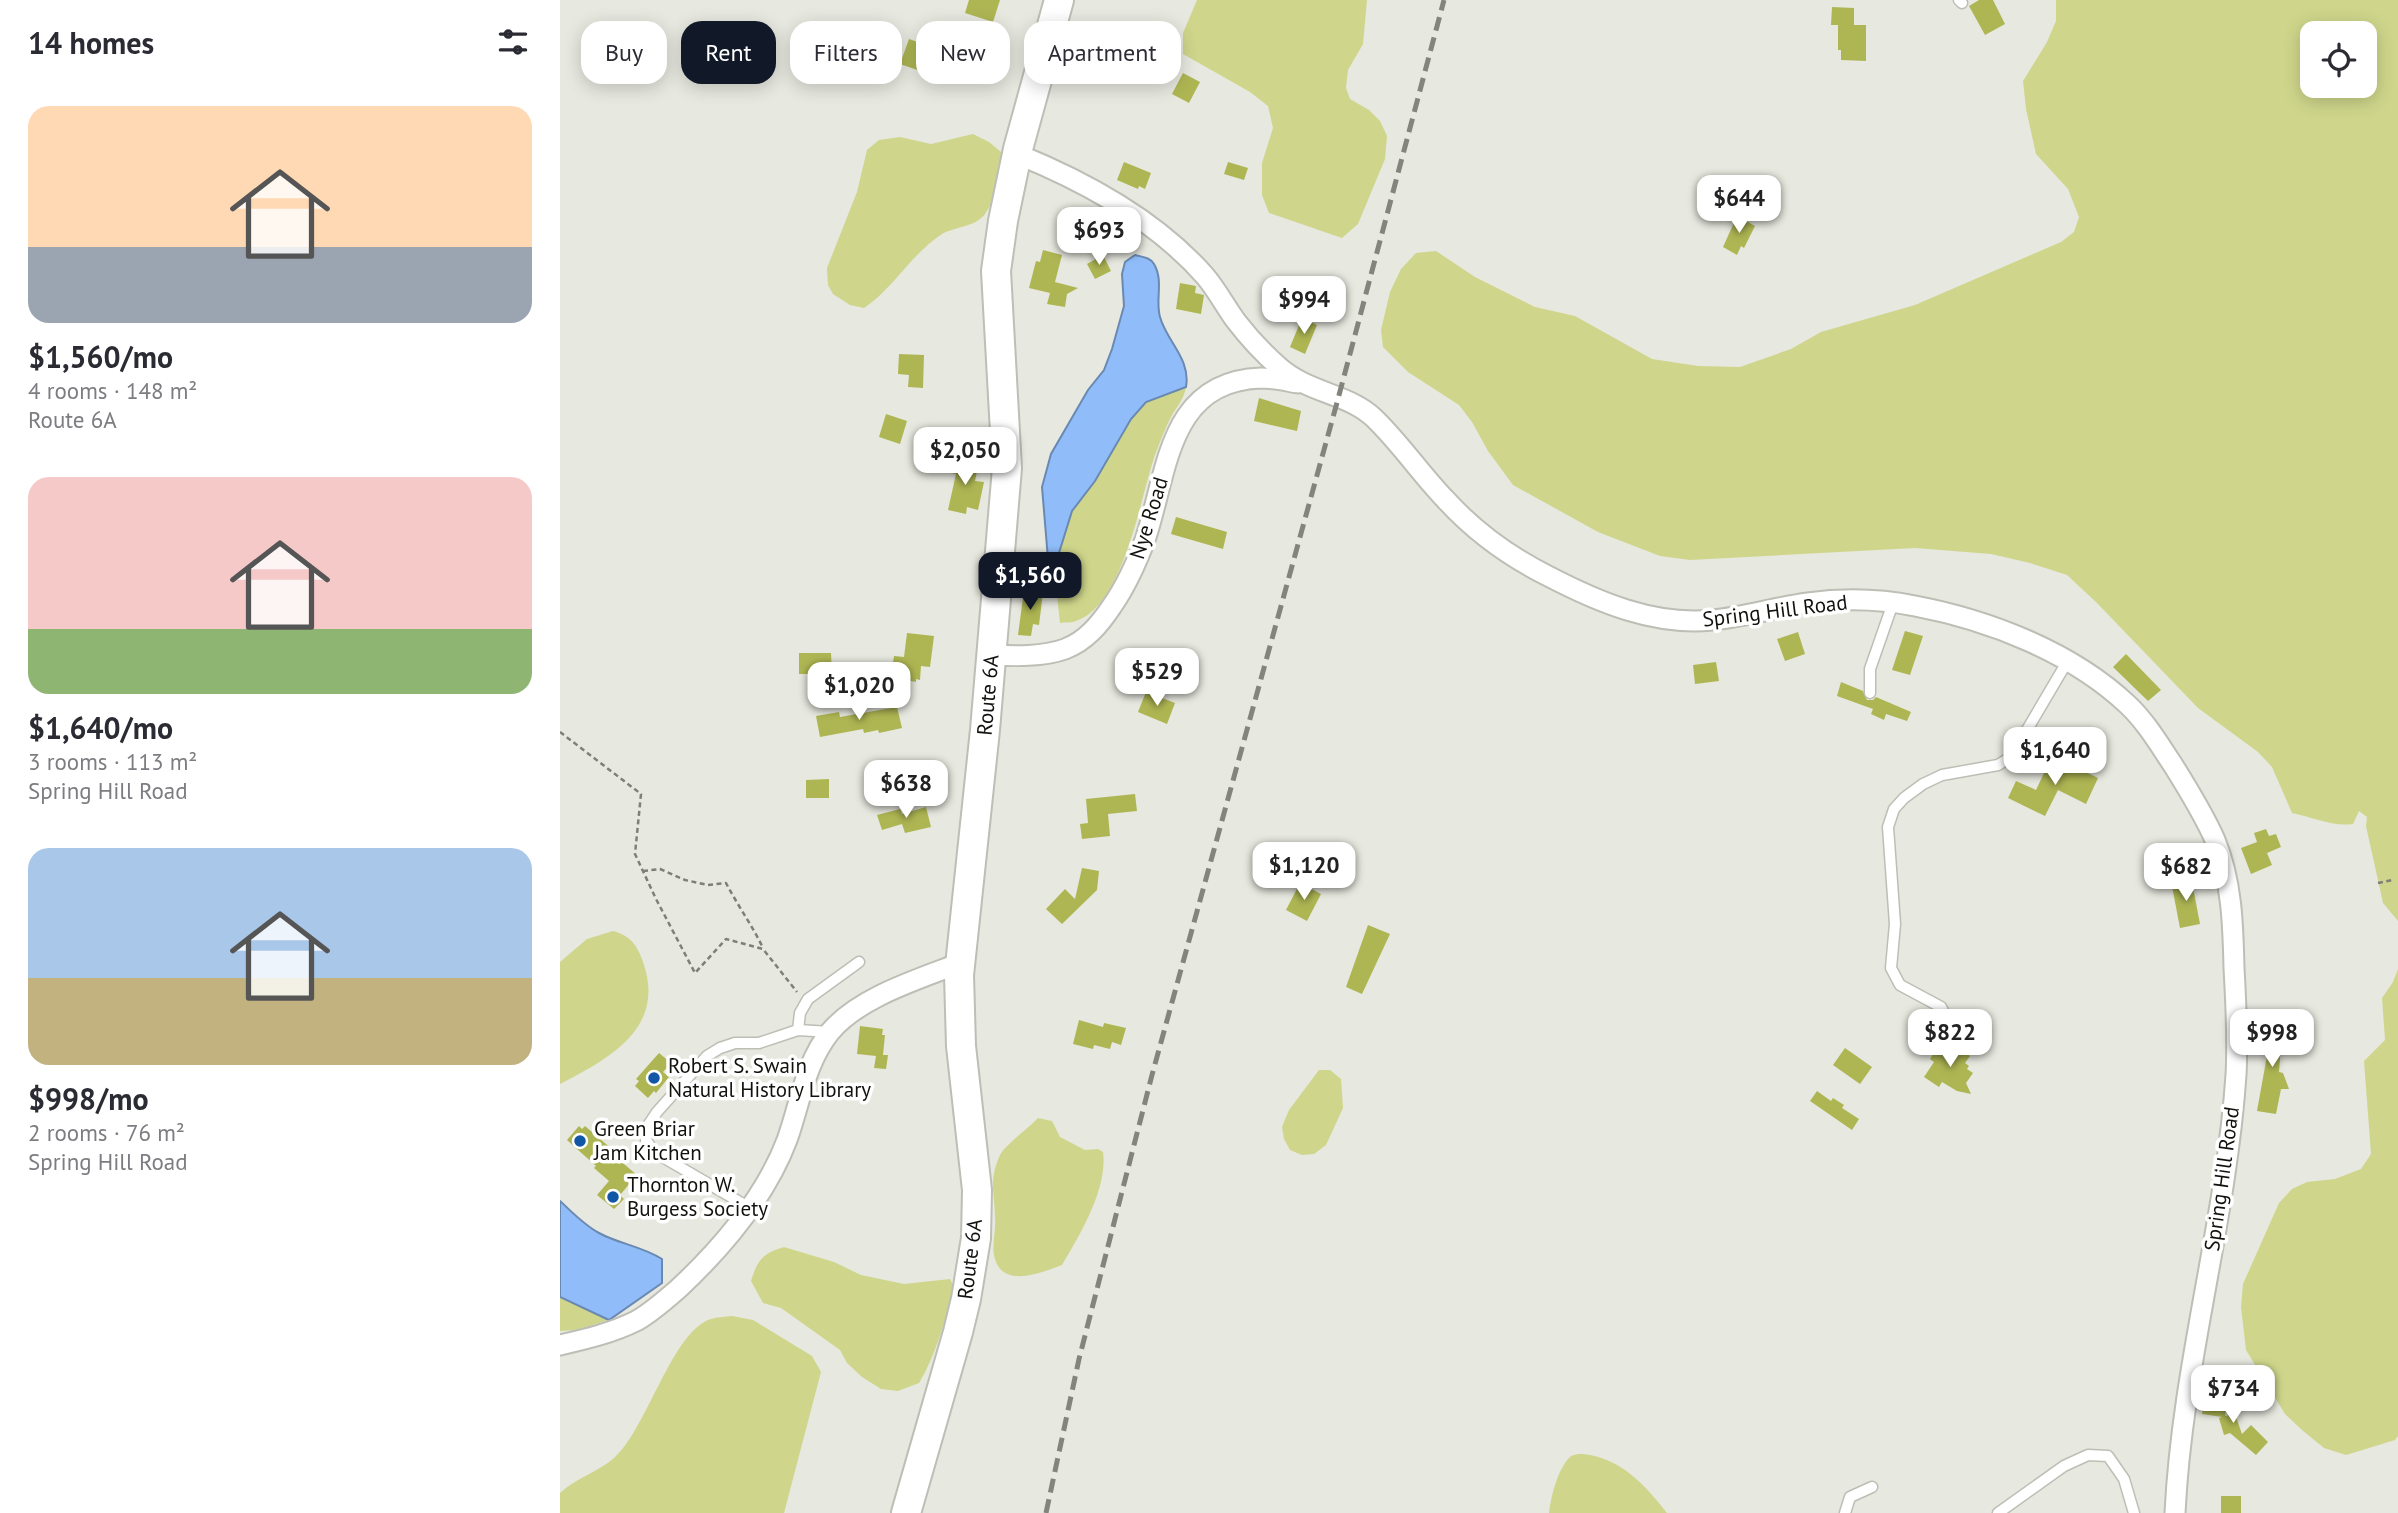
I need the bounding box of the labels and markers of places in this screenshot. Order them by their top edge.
pin: $644 [1698,176,1780,235]
pin: $693 [1058,208,1140,267]
pin: $994 [1263,276,1345,336]
pin: $2,050 [908,428,1022,487]
pin: $1,560 [973,552,1087,612]
pin: $529 [1116,648,1198,708]
pin: $1,020 [802,662,916,722]
pin: $1,640 [1998,728,2112,787]
pin: $638 [865,760,947,820]
pin: $1,120 [1247,842,1361,902]
pin: $682 [2145,844,2227,903]
pin: $822 [1909,1010,1991,1069]
pin: $998 [2231,1010,2313,1069]
place label: Robert S. Swain Natural History Library [668,1052,871,1103]
marker: Robert S. Swain Natural History Library [646,1070,662,1086]
place label: Green Briar Jam Kitchen [593,1115,702,1166]
marker: Green Briar Jam Kitchen [572,1133,588,1149]
place label: Thornton W. Burgess Society [627,1171,768,1222]
marker: Thornton W. Burgess Society [605,1189,621,1205]
pin: $734 [2192,1366,2274,1425]

